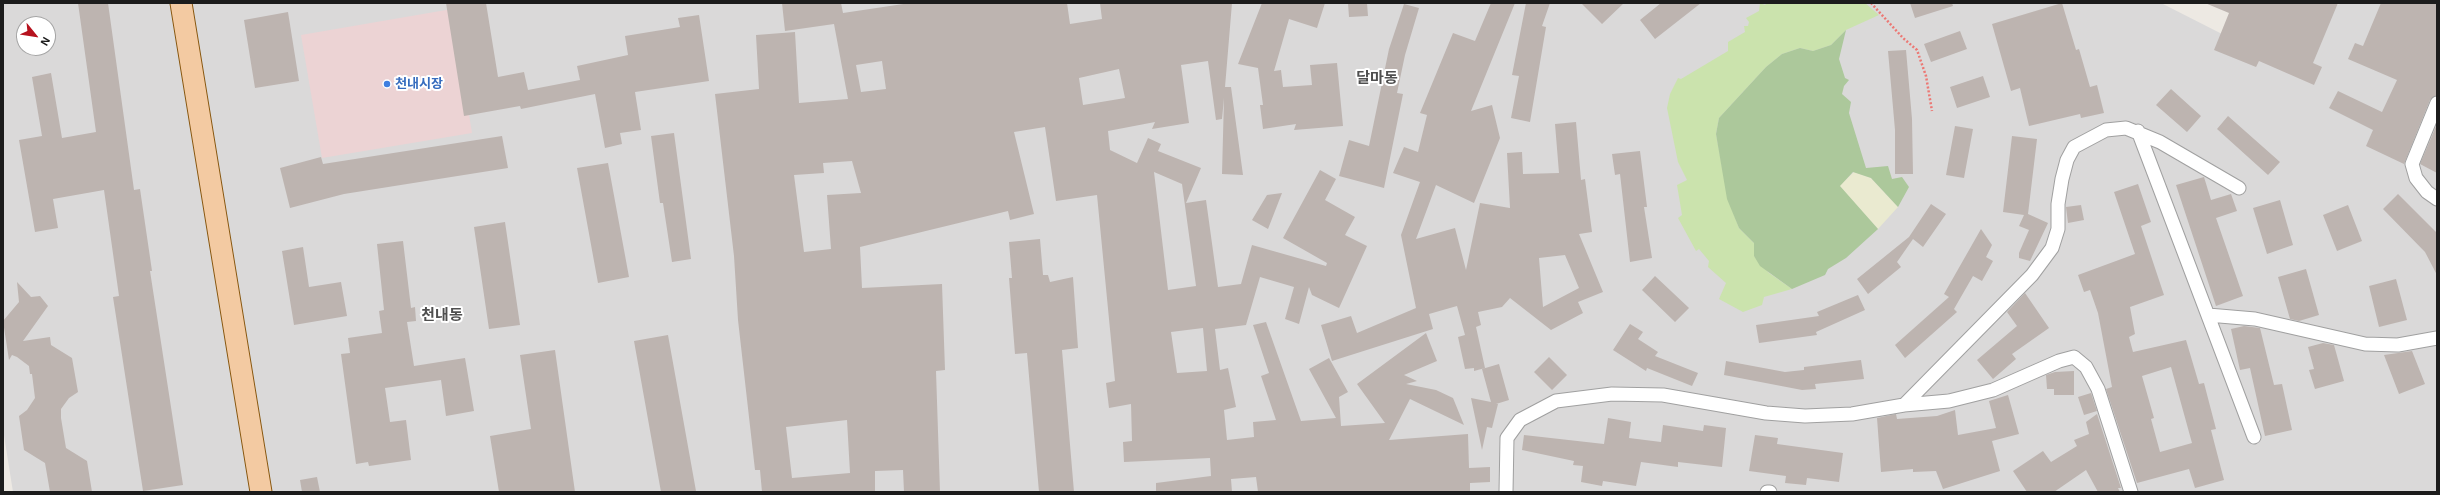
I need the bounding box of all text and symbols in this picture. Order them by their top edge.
north arrow [16,16,56,56]
text: N [38,35,54,48]
district label: 달마동 [1356,69,1398,87]
place label: 천내시장 [395,76,443,92]
marker: 천내시장 [382,79,392,89]
district label: 천내동 [421,306,463,324]

